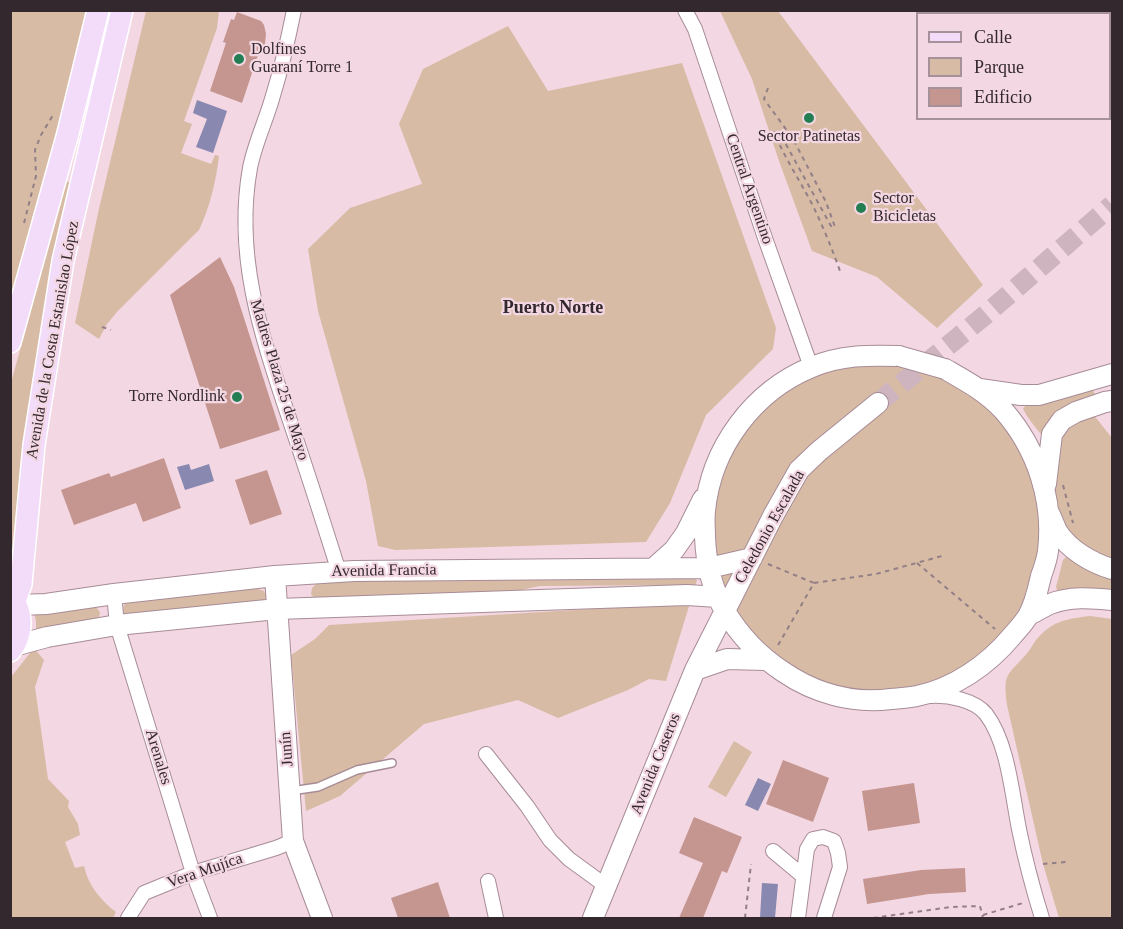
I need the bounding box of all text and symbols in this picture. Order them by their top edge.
legend [916,12,1111,120]
text: Calle [974,27,1012,47]
place label: Dolfines Guaraní Torre 1 [251,40,353,78]
marker: Dolfines Guaraní Torre 1 [232,52,246,66]
text: Parque [974,57,1024,77]
text: Edificio [974,87,1032,107]
marker: Sector Patinetas [802,111,816,125]
place label: Sector Patinetas [758,127,860,147]
street label: Central Argentino [721,131,777,247]
place label: Sector Bicicletas [873,189,936,227]
marker: Sector Bicicletas [854,201,868,215]
street label: Avenida de la Costa Estanislao López [23,219,83,461]
street label: Madres Plaza 25 de Mayo [245,297,313,463]
district label: Puerto Norte [503,297,603,319]
place label: Torre Nordlink [129,387,225,407]
marker: Torre Nordlink [230,390,244,404]
street label: Celedonio Escalada [731,467,809,587]
street label: Avenida Francia [331,560,437,582]
street label: Avenida Caseros [627,710,685,818]
street label: Arenales [141,727,175,787]
street label: Junín [276,731,298,767]
street label: Vera Mujíca [165,849,245,893]

